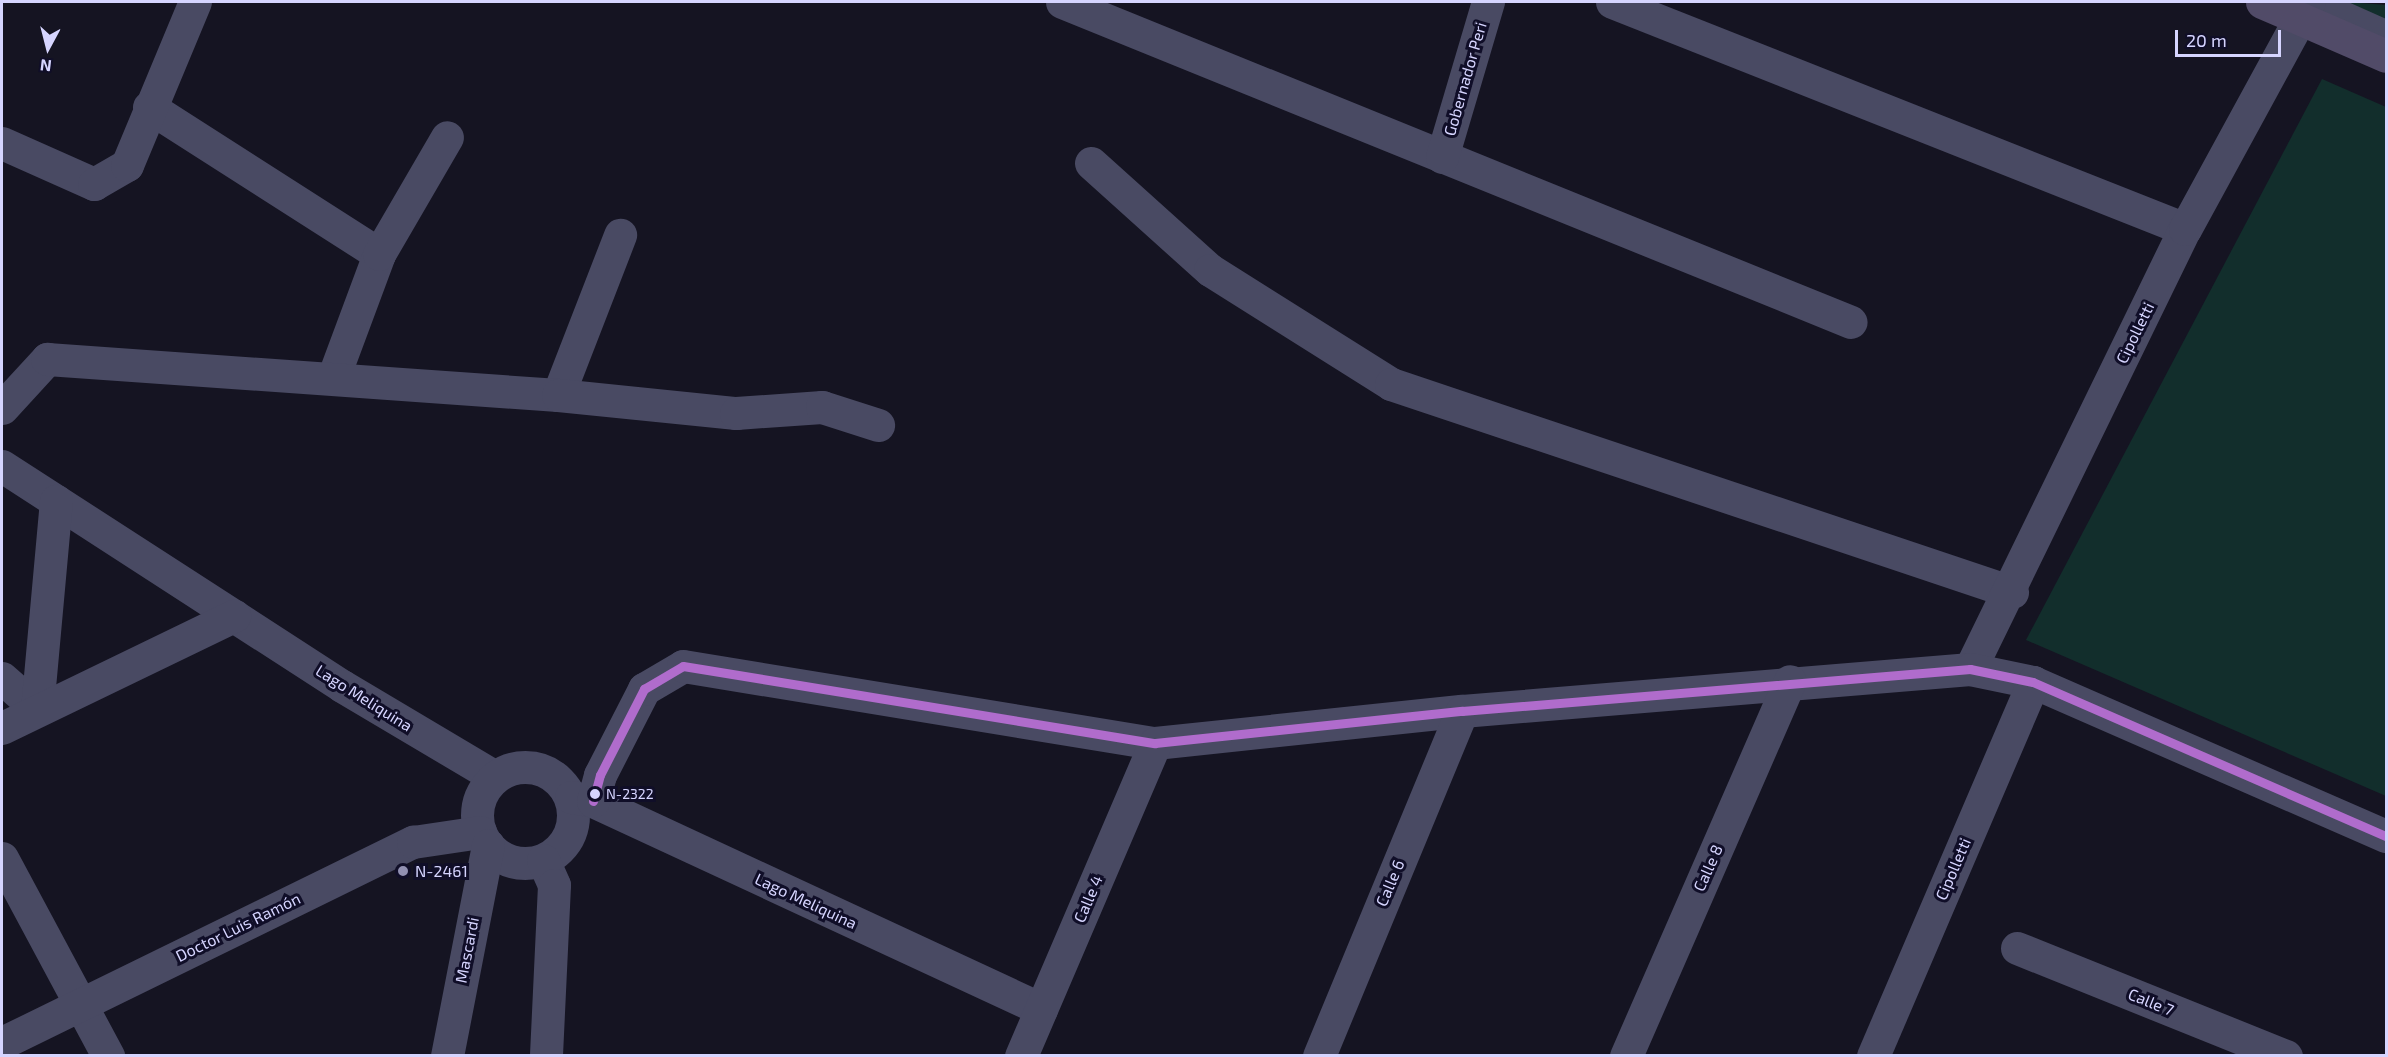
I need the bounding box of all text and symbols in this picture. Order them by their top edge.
north arrow [18,18,78,78]
scale bar [2178,18,2284,56]
street label: Gobernador Peri [1440,20,1490,138]
text: 20 m [2186,29,2227,51]
text: N [39,56,53,76]
street label: Cipolletti [2112,299,2158,367]
street label: Lago Meliquina [312,661,416,735]
place label: N-2322 [606,786,654,802]
marker: N-2322 [589,788,601,800]
street label: Cipolletti [1931,835,1975,903]
street label: Calle 8 [1689,842,1727,894]
street label: Calle 6 [1372,857,1408,909]
place label: N-2461 [415,861,468,881]
marker: N-2461 [396,864,410,878]
street label: Lago Meliquina [752,869,860,933]
street label: Calle 4 [1070,873,1106,925]
street label: Doctor Luis Ramón [172,888,304,966]
street label: Mascardi [451,915,483,985]
street label: Calle 7 [2125,984,2177,1020]

